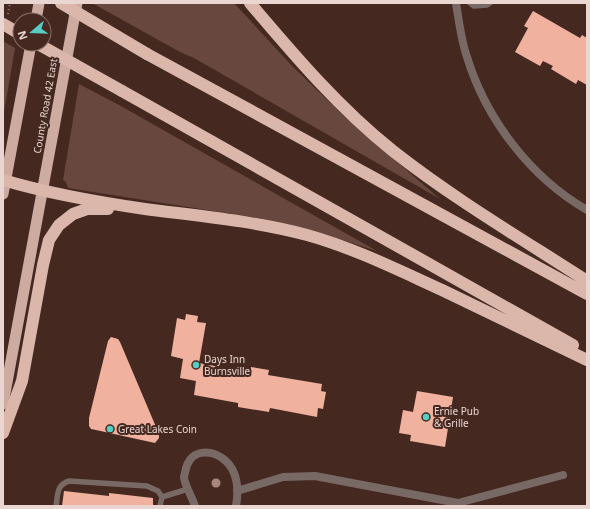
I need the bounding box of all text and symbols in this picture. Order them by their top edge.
north arrow [12,12,52,52]
text: N [14,29,31,42]
street label: County Road 42 East [30,57,60,155]
place label: Days Inn Burnsville [204,352,251,378]
marker: Days Inn Burnsville [191,360,201,370]
place label: Ernie Pub & Grille [434,404,479,430]
marker: Ernie Pub & Grille [421,412,431,422]
place label: Great Lakes Coin [118,422,197,436]
marker: Great Lakes Coin [105,424,115,434]

